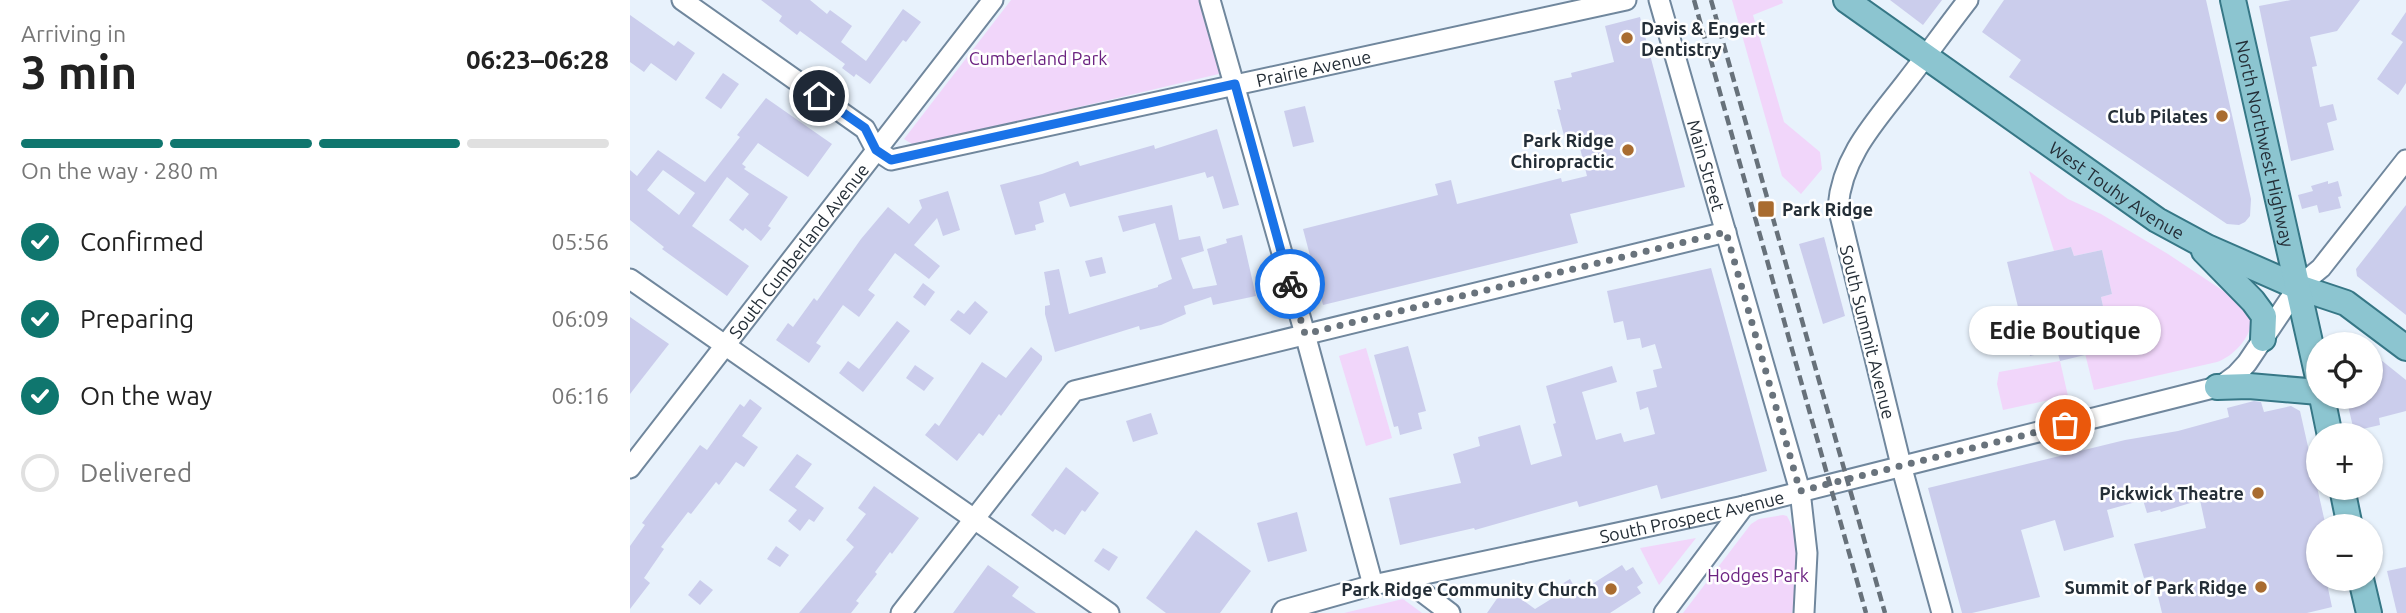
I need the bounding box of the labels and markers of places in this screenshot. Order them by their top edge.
place label: Davis & Engert Dentistry [1641,18,1765,59]
marker: Davis & Engert Dentistry [1619,30,1635,46]
pin [789,66,849,126]
place label: Club Pilates [2107,106,2208,126]
marker: Club Pilates [2214,108,2230,124]
place label: Park Ridge Chiropractic [1511,130,1614,171]
marker: Park Ridge Chiropractic [1620,142,1636,158]
marker: Park Ridge [1756,199,1776,219]
place label: Park Ridge [1782,199,1873,219]
callout: Edie Boutique [1969,306,2161,355]
pin [2035,395,2095,455]
place label: Pickwick Theatre [2099,483,2244,503]
marker: Pickwick Theatre [2250,485,2266,501]
place label: Summit of Park Ridge [2064,577,2247,597]
place label: Park Ridge Community Church [1341,579,1597,599]
marker: Summit of Park Ridge [2253,579,2269,595]
marker: Park Ridge Community Church [1603,581,1619,597]

